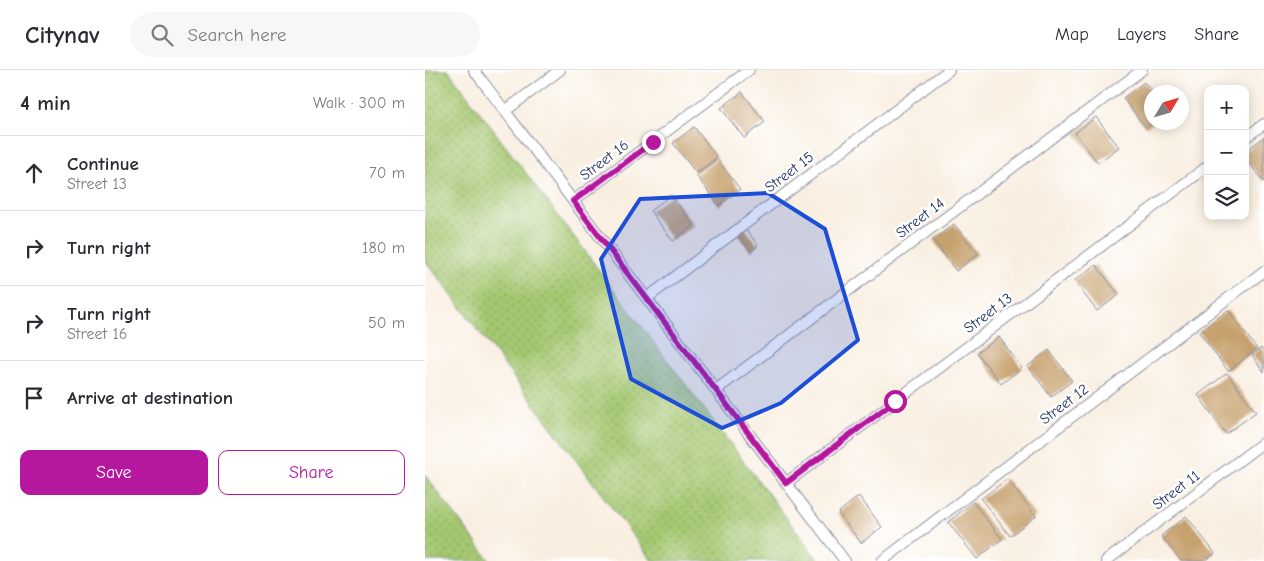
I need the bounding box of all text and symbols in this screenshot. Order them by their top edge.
search box [130,12,480,57]
text: Citynav [25,21,100,49]
icon: search [148,21,176,49]
text: Search here [188,24,286,46]
text: Map [1055,24,1089,45]
text: Layers [1117,24,1166,45]
text: Share [1194,24,1239,45]
north arrow [1144,85,1189,130]
map controls [1204,85,1249,220]
button: + [1204,85,1249,130]
text: 4 min [20,91,71,115]
text: Walk · 300 m [313,94,405,112]
button: − [1204,130,1249,175]
route end [642,131,665,154]
street label: Street 16 [576,136,632,184]
street label: Street 15 [761,148,817,196]
text: Continue [67,153,139,175]
icon: ahead [20,159,48,187]
text: 70 m [369,164,405,182]
text: Street 13 [67,175,127,193]
button: layers [1204,175,1249,220]
street label: Street 14 [892,194,948,242]
icon: right [20,234,48,262]
text: Turn right [67,237,151,259]
text: 180 m [362,239,405,257]
street label: Street 13 [960,289,1016,337]
text: Turn right [67,303,151,325]
icon: right [20,309,48,337]
text: 50 m [368,314,405,332]
text: Street 16 [67,325,127,343]
street label: Street 12 [1036,380,1092,428]
icon: arrive [20,384,48,412]
text: Arrive at destination [67,387,233,409]
route start [884,390,907,413]
button: Save [20,450,208,495]
button: Share [218,450,405,495]
street label: Street 11 [1149,466,1203,514]

